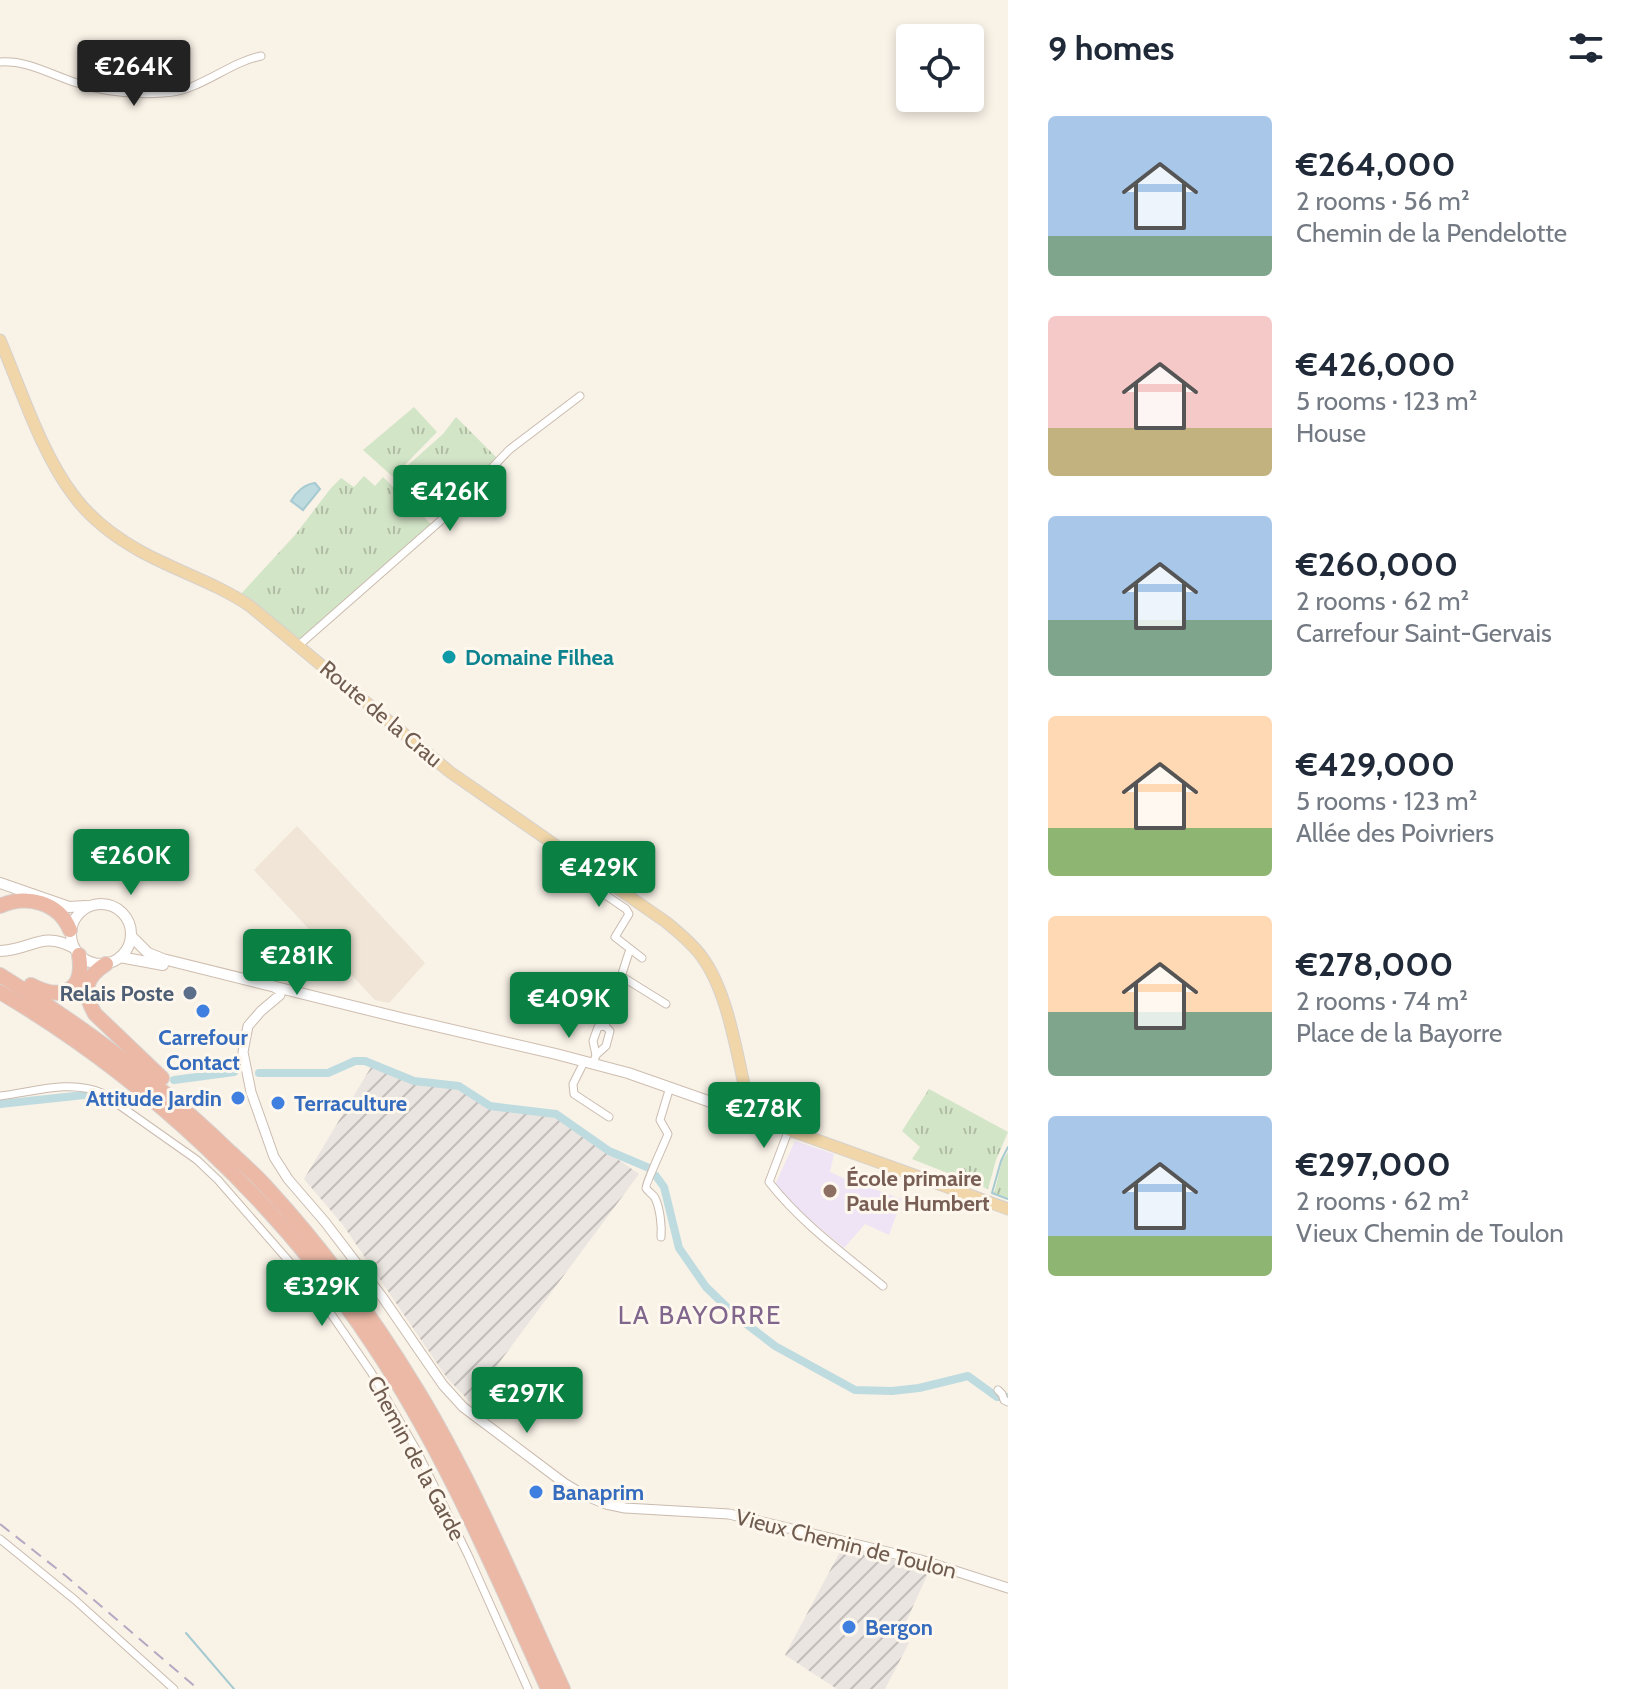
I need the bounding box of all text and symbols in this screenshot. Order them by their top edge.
map controls [896,24,984,112]
button: locate [896,24,984,112]
icon: filters [1564,26,1608,70]
text: 9 homes [1048,27,1174,69]
pin: €264K [78,40,190,108]
text: €264K [95,50,173,82]
text: €264,000 [1296,143,1456,185]
icon: home [1112,148,1208,244]
text: 2 rooms · 56 m² [1296,185,1470,217]
text: Chemin de la Pendelotte [1296,217,1567,249]
text: €426,000 [1296,343,1456,385]
icon: home [1112,348,1208,444]
text: 5 rooms · 123 m² [1296,385,1477,417]
text: House [1296,417,1366,449]
pin: €426K [394,465,506,533]
text: €426K [411,475,489,507]
text: €260,000 [1296,543,1458,585]
icon: home [1112,548,1208,644]
text: 2 rooms · 62 m² [1296,585,1469,617]
text: Carrefour Saint-Gervais [1296,617,1552,649]
place label: Domaine Filhea [465,644,614,671]
marker: Domaine Filhea [440,648,458,666]
street label: Route de la Crau [314,655,448,773]
text: €429,000 [1296,743,1455,785]
icon: home [1112,748,1208,844]
text: 5 rooms · 123 m² [1296,785,1477,817]
text: Allée des Poivriers [1296,817,1494,849]
pin: €260K [75,829,187,897]
text: €260K [91,839,171,871]
pin: €429K [543,841,655,909]
text: €429K [560,851,638,883]
pin: €281K [241,929,353,997]
text: €281K [261,939,333,971]
text: €278,000 [1296,943,1453,985]
icon: home [1112,948,1208,1044]
pin: €409K [513,972,625,1040]
place label: Relais Poste [59,980,174,1007]
text: €409K [528,982,610,1014]
marker: Relais Poste [181,984,199,1002]
text: 2 rooms · 74 m² [1296,985,1468,1017]
marker: Carrefour Contact [194,1002,212,1020]
text: Place de la Bayorre [1296,1017,1502,1049]
place label: Carrefour Contact [158,1024,248,1076]
pin: €278K [708,1082,820,1150]
place label: Attitude Jardin [86,1085,222,1112]
marker: Attitude Jardin [229,1089,247,1107]
place label: Terraculture [294,1090,407,1117]
text: €278K [726,1092,802,1124]
marker: Terraculture [269,1094,287,1112]
text: €297,000 [1296,1143,1451,1185]
icon: home [1112,1148,1208,1244]
place label: École primaire Paule Humbert [846,1165,990,1217]
marker: École primaire Paule Humbert [821,1182,839,1200]
text: 2 rooms · 62 m² [1296,1185,1469,1217]
text: Vieux Chemin de Toulon [1296,1217,1564,1249]
pin: €329K [266,1260,378,1328]
text: €329K [284,1270,360,1302]
district label: LA BAYORRE [618,1299,782,1331]
pin: €297K [471,1367,583,1435]
street label: Chemin de la Garde [361,1371,471,1545]
text: €297K [490,1377,564,1409]
place label: Banaprim [552,1479,644,1506]
marker: Banaprim [527,1483,545,1501]
street label: Vieux Chemin de Toulon [733,1503,959,1585]
place label: Bergon [865,1614,933,1641]
marker: Bergon [840,1618,858,1636]

